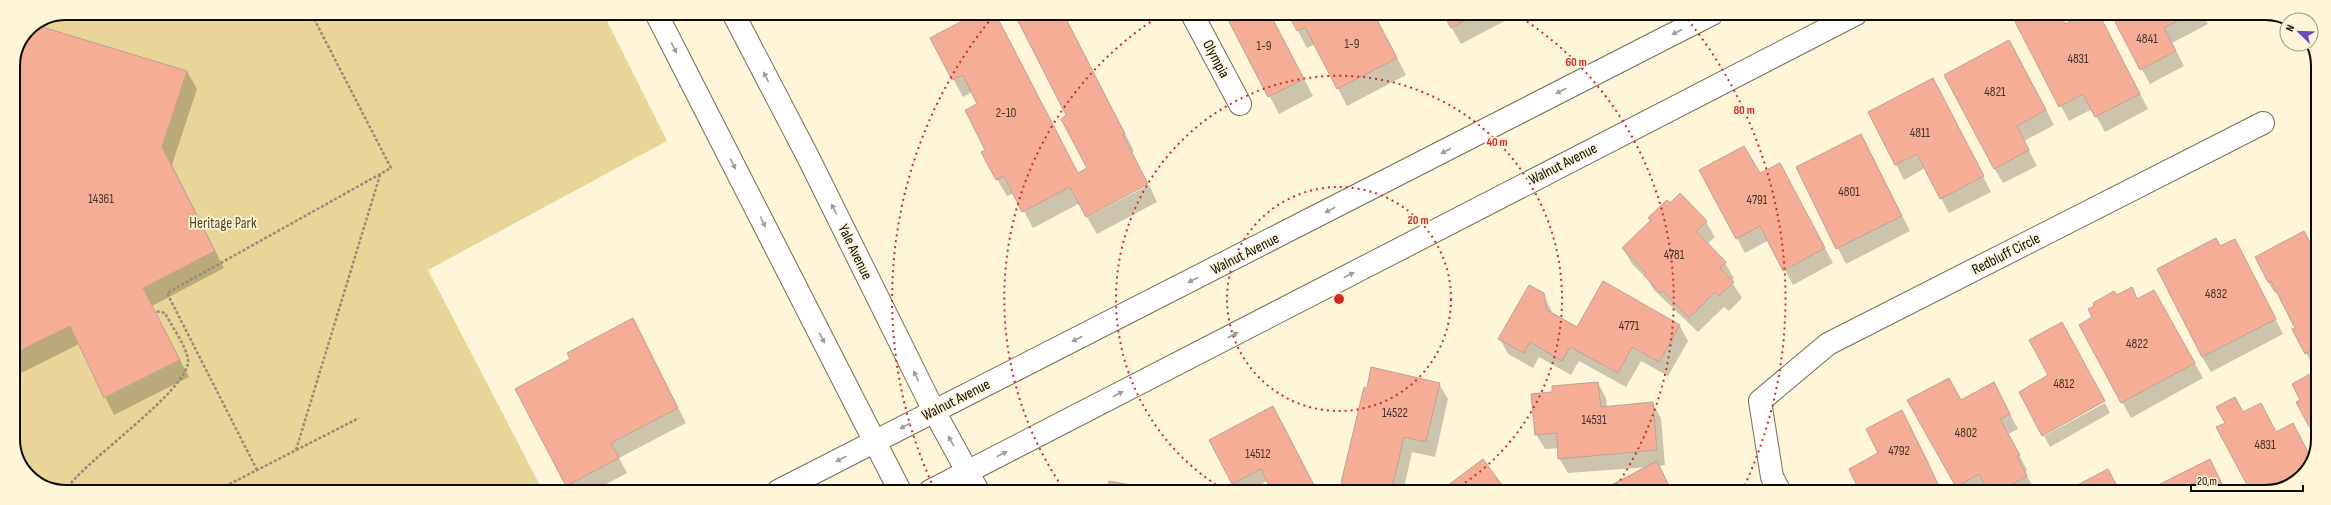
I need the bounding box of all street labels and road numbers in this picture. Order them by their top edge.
street label: Olympia [1198,37,1234,81]
street label: Walnut Avenue [1526,139,1600,189]
street label: Yale Avenue [833,221,877,283]
street label: Walnut Avenue [1208,229,1282,279]
street label: Redbluff Circle [1969,229,2043,279]
street label: Walnut Avenue [919,375,993,425]

